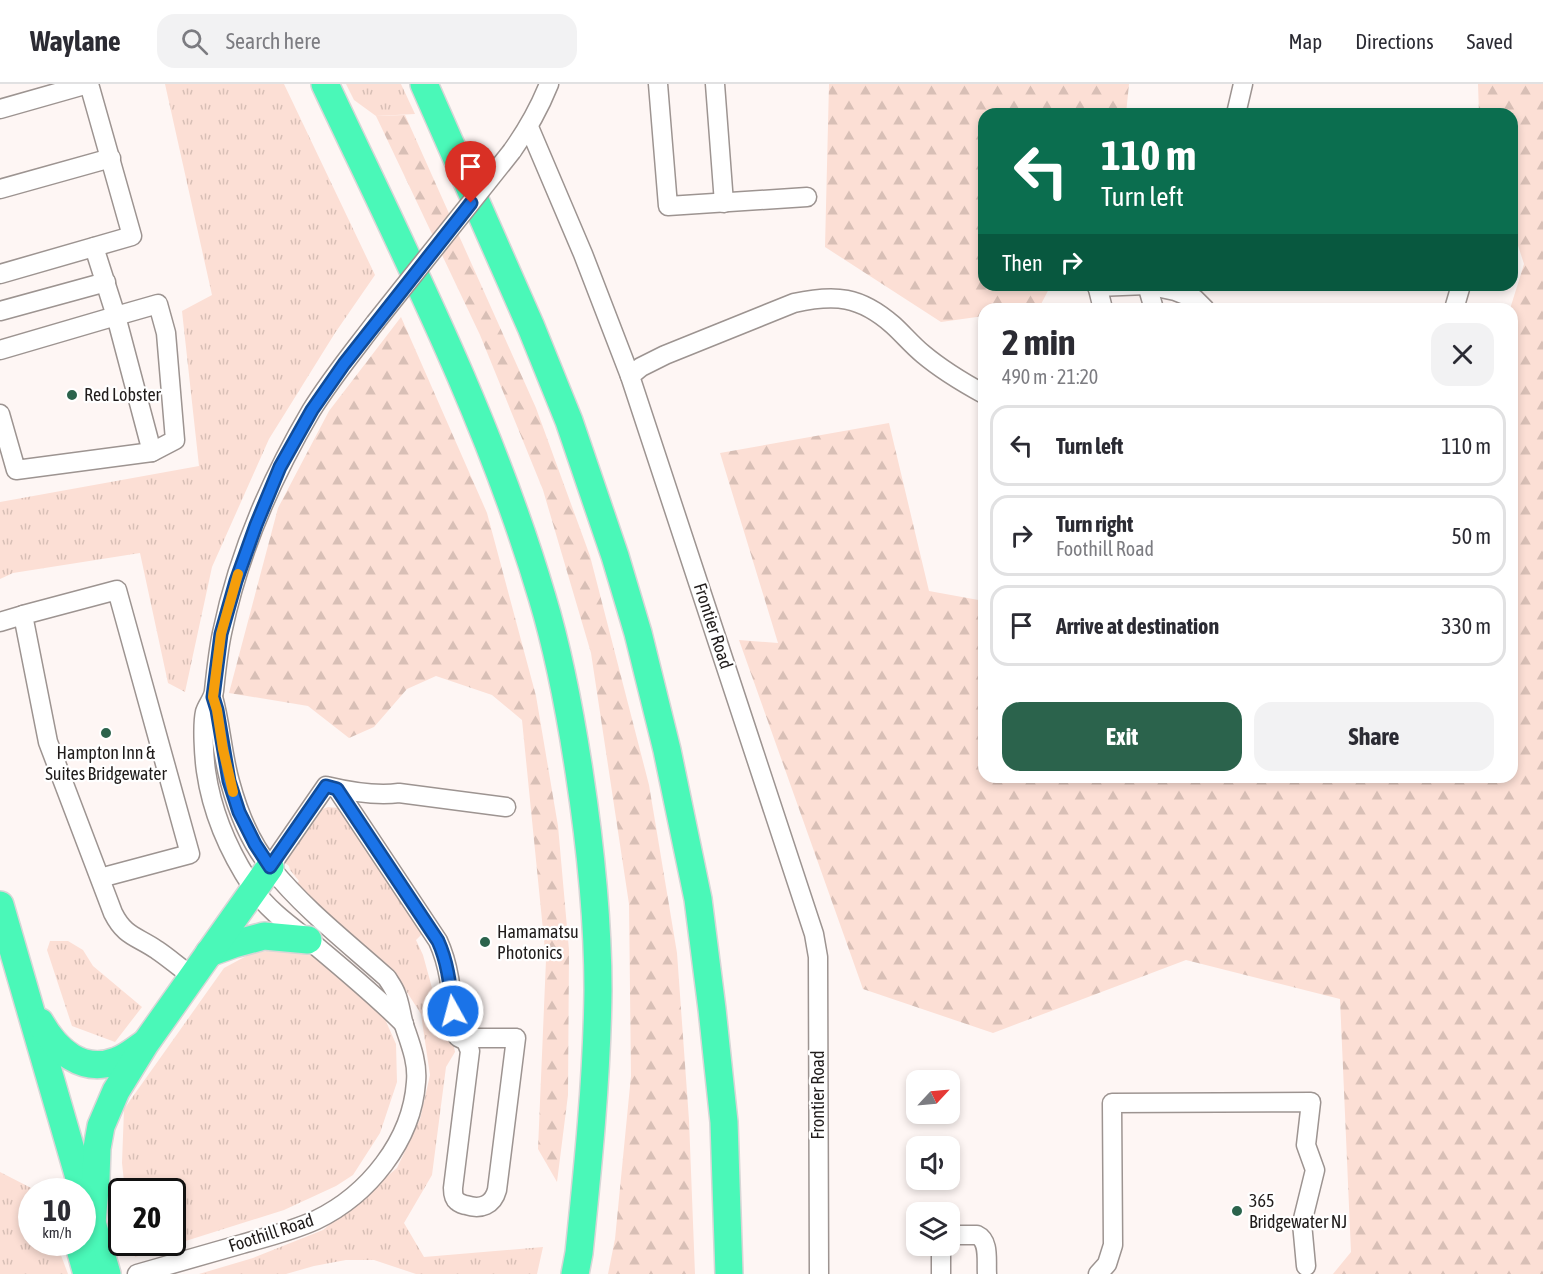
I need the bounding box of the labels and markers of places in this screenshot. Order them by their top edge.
pin [445,141,496,203]
place label: Red Lobster [84,384,162,405]
marker: Red Lobster [65,388,79,402]
marker: Hampton Inn & Suites Bridgewater [99,726,113,740]
place label: Hampton Inn & Suites Bridgewater [45,742,168,784]
place label: Hamamatsu Photonics [497,921,579,963]
marker: Hamamatsu Photonics [478,935,492,949]
place label: 365 Bridgewater NJ [1249,1190,1347,1232]
marker: 365 Bridgewater NJ [1230,1204,1244,1218]

